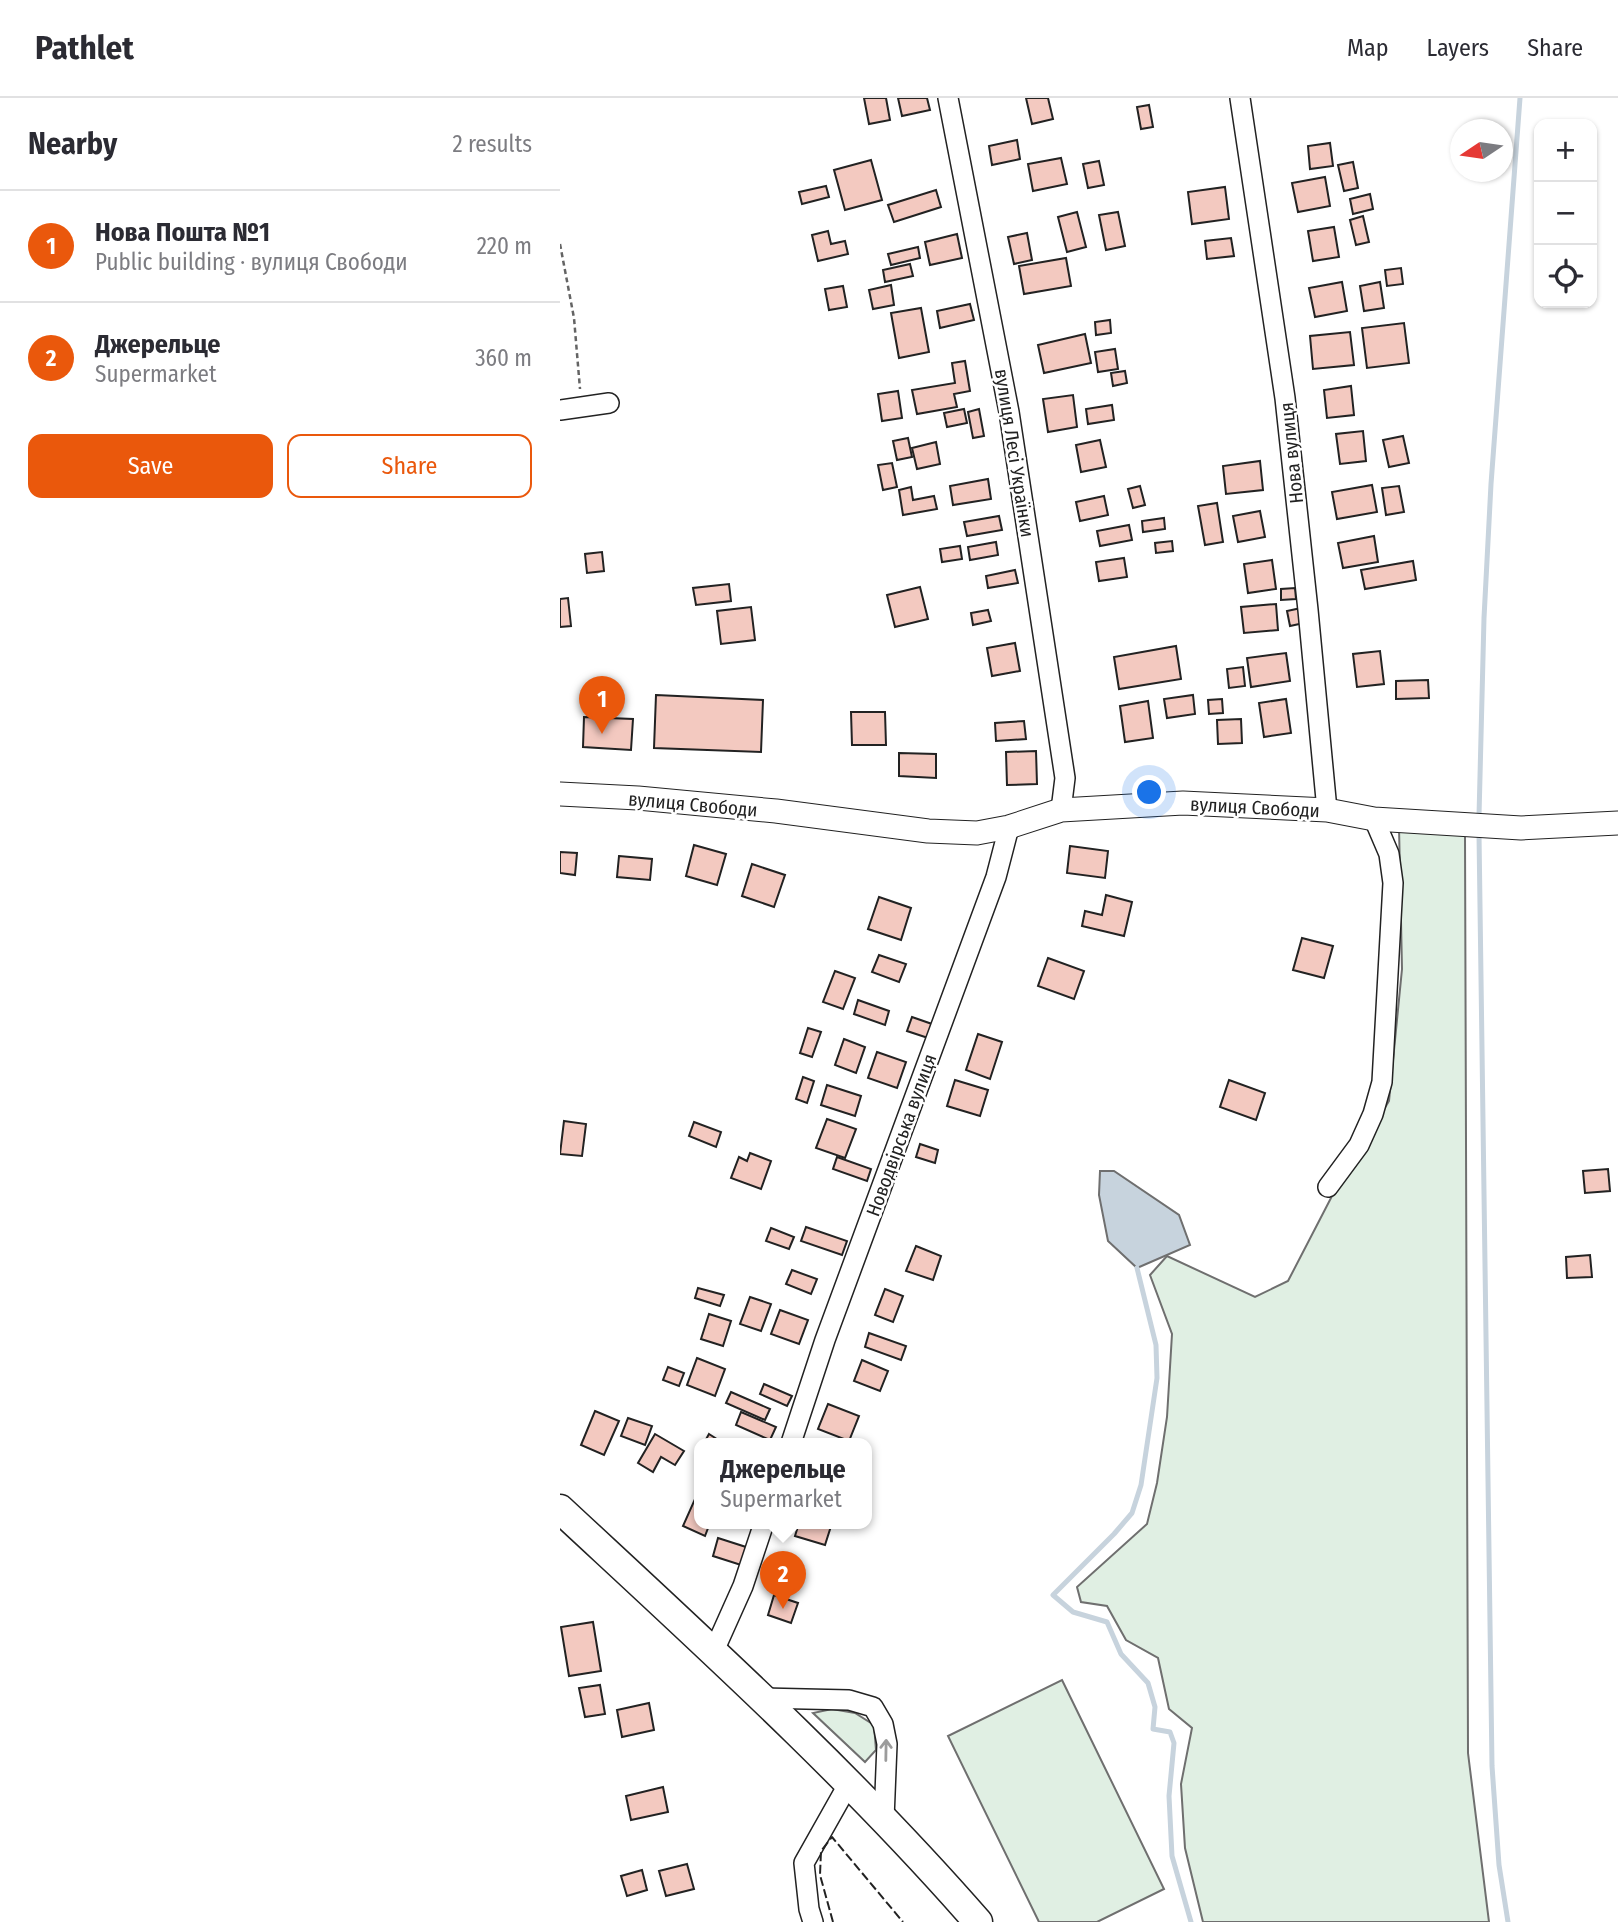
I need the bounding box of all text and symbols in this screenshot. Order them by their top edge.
text: Pathlet [35,28,134,68]
text: Map [1347,34,1389,62]
text: Layers [1427,34,1489,62]
text: Share [1527,34,1583,62]
north arrow [1450,119,1513,182]
map controls [1534,119,1597,308]
button: + [1534,119,1597,182]
text: Nearby [28,126,117,162]
text: 2 results [452,130,532,158]
button: − [1534,182,1597,245]
text: Нова Пошта №1 [95,217,270,248]
text: 1 [46,232,56,260]
text: 220 m [477,232,532,260]
button: locate [1534,245,1597,308]
text: Public building · вулиця Свободи [95,248,408,276]
text: Джерельце [95,329,220,360]
text: 2 [46,344,56,372]
text: 360 m [475,344,532,372]
text: Supermarket [95,360,216,388]
street label: вулиця Лесі Українки [990,367,1039,539]
street label: Нова вулиця [1275,401,1308,505]
button: Save [28,434,273,498]
button: Share [287,434,532,498]
pin: 1 [579,676,625,734]
your location [1132,775,1166,809]
street label: вулиця Свободи [627,787,759,822]
street label: вулиця Свободи [1190,793,1320,822]
street label: Новодвірська вулиця [861,1051,942,1220]
popup [694,1438,872,1529]
text: Джерельце [720,1454,846,1485]
text: Supermarket [720,1485,842,1513]
pin: 2 [760,1551,806,1609]
one-way arrow [879,1739,892,1762]

